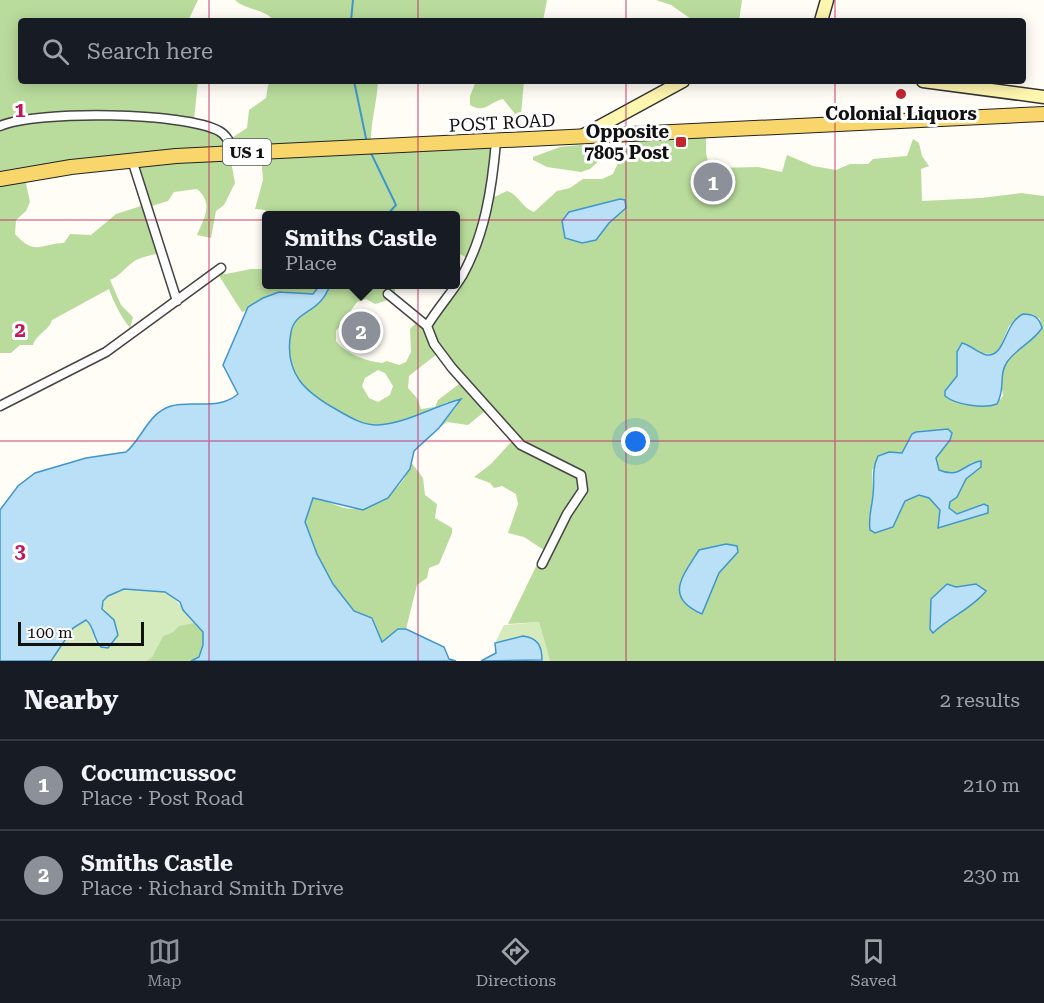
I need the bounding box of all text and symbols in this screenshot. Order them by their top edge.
search box [18,18,1026,84]
icon: search [39,35,72,68]
text: Search here [87,39,213,64]
marker: Colonial Liquors [894,87,908,101]
text: 1 [14,98,26,122]
place label: Colonial Liquors [825,103,977,124]
street label: POST ROAD [448,109,556,136]
place label: Opposite 7805 Post [584,121,669,163]
marker: Opposite 7805 Post [674,135,688,149]
road number: US 1 [223,139,271,165]
pin: 1 [694,160,732,204]
popup [262,211,460,289]
text: Smiths Castle [285,226,437,251]
text: Place [285,251,337,275]
pin: 2 [342,308,380,354]
text: 2 [14,318,26,342]
your location [621,427,650,456]
text: 3 [14,539,26,563]
scale bar [18,619,144,646]
text: 100 m [27,623,73,642]
text: Nearby [24,685,118,715]
text: 2 results [940,688,1020,712]
text: Cocumcussoc [81,761,236,786]
text: 1 [38,773,49,797]
text: 210 m [963,773,1020,797]
text: Place · Post Road [81,786,244,810]
text: Smiths Castle [81,851,233,876]
text: 2 [38,863,49,887]
text: 230 m [963,863,1020,887]
text: Place · Richard Smith Drive [81,876,344,900]
tab: Map [147,935,181,990]
tab: Directions [476,935,556,990]
tab: Saved [850,935,897,990]

